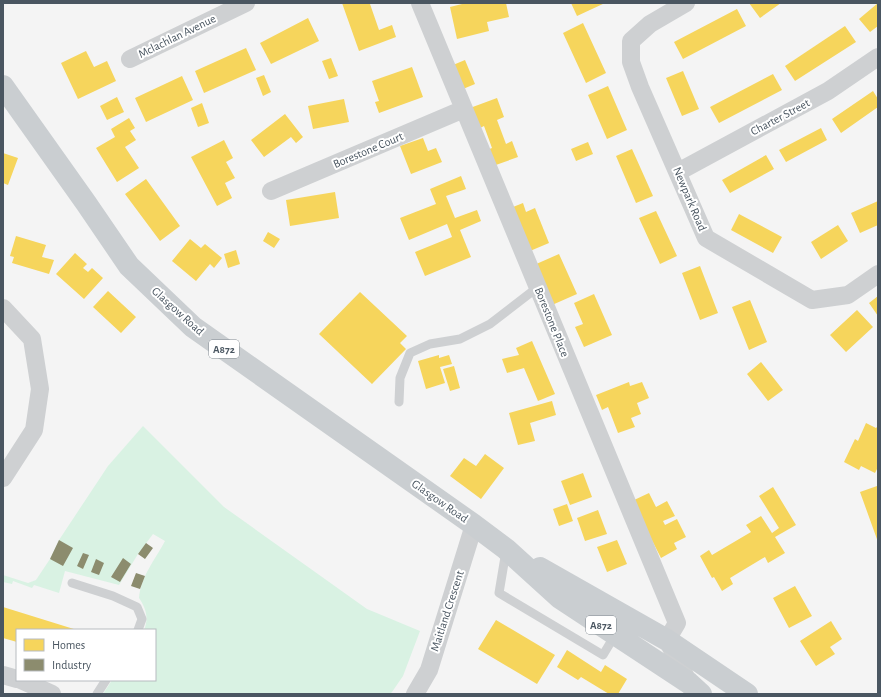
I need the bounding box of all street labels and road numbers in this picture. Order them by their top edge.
street label: Mclachlan Avenue [136,12,218,60]
street label: Charter Street [748,96,812,138]
street label: Borestone Court [331,130,405,170]
street label: Newpark Road [671,165,709,233]
street label: Glasgow Road [150,285,206,337]
street label: Borestone Place [533,285,571,359]
road number: A872 [209,340,239,358]
street label: Glasgow Road [410,477,470,525]
street label: Maitland Crescent [428,569,466,653]
road number: A872 [586,616,616,634]

